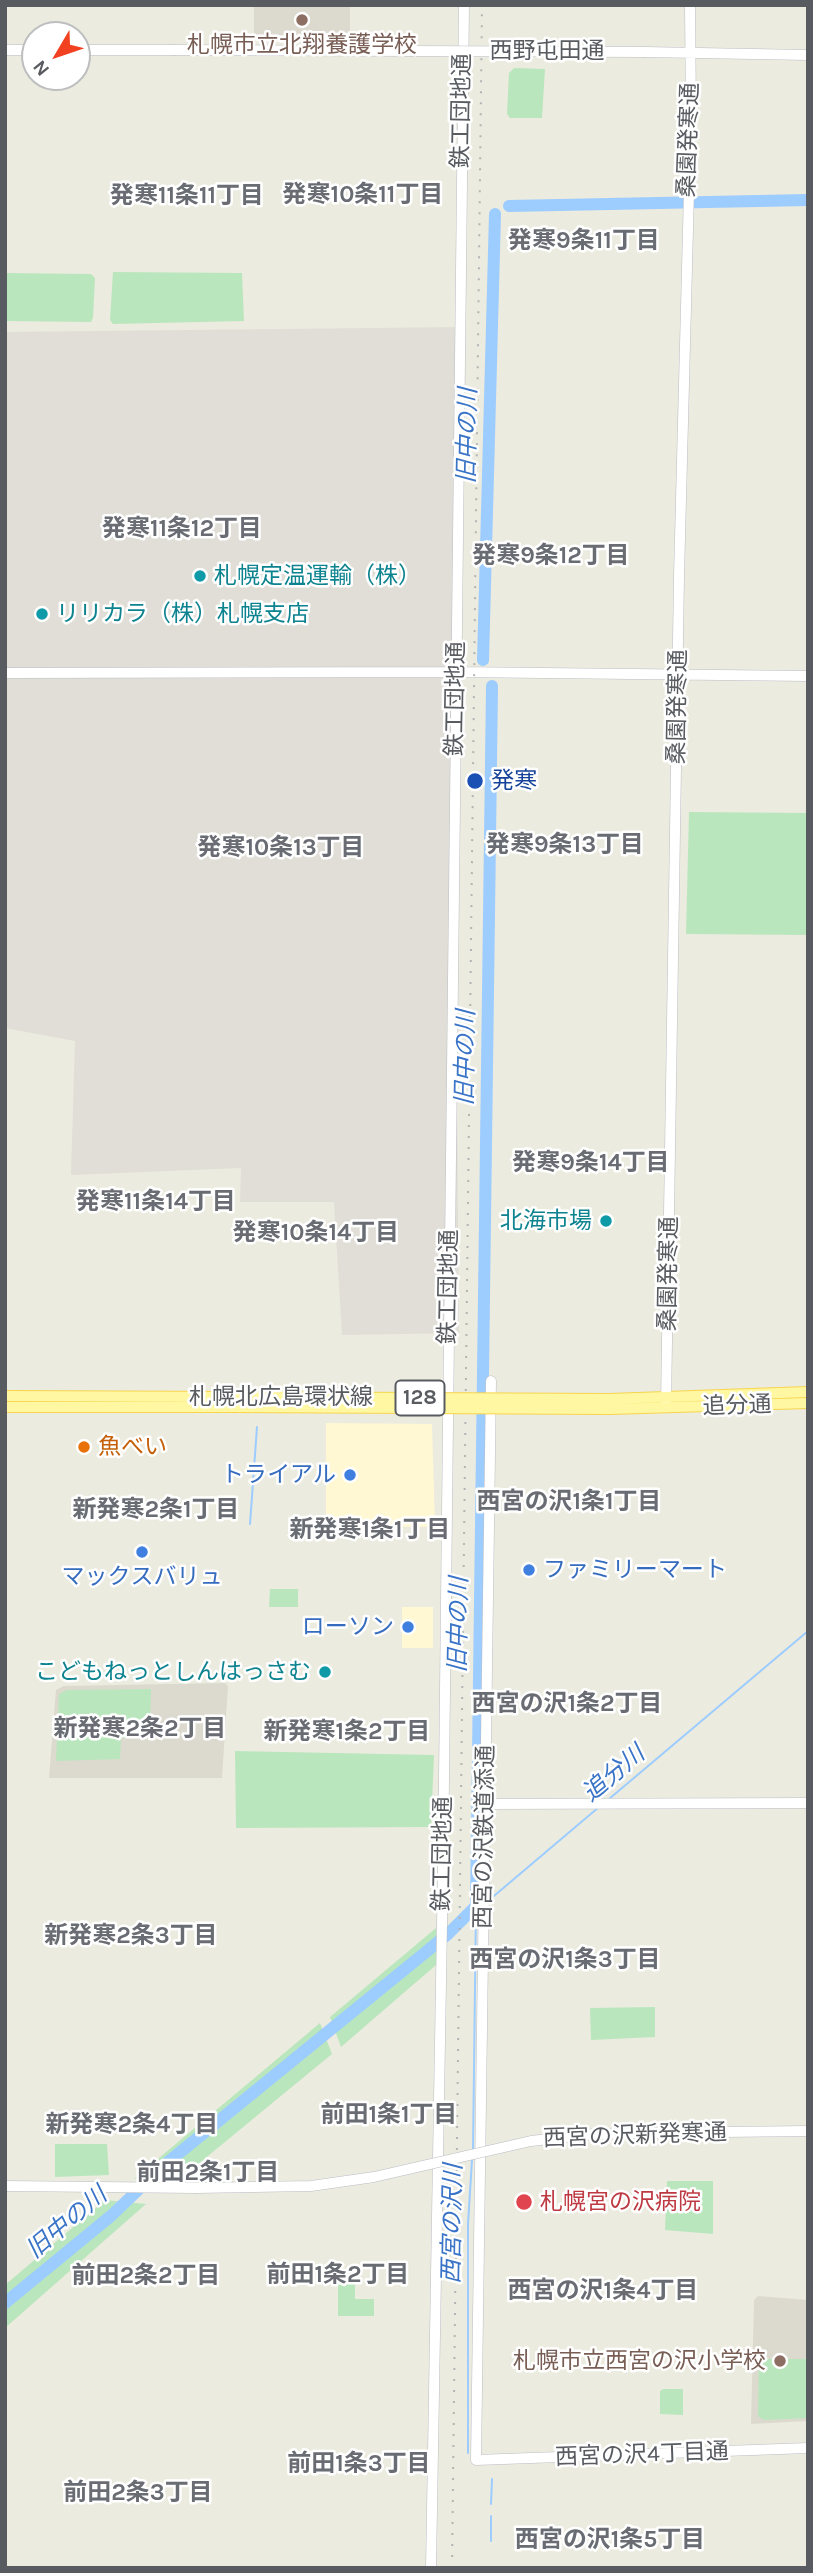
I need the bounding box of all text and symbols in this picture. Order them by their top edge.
marker: 札幌市立北翔養護学校 [294,12,310,28]
north arrow [21,21,91,91]
place label: 札幌市立北翔養護学校 [187,31,417,59]
street label: 西野屯田通 [490,37,604,65]
street label: 鉄工団地通 [447,53,477,169]
text: N [28,56,54,80]
street label: 桑園発寒通 [673,82,705,198]
district label: 発寒10条11丁目 [283,181,443,209]
district label: 発寒11条11丁目 [110,182,264,210]
district label: 発寒9条11丁目 [508,227,660,255]
water label: 旧中の川 [453,388,483,484]
district label: 発寒11条12丁目 [102,515,262,543]
district label: 発寒9条12丁目 [472,542,630,570]
place label: 札幌定温運輸（株） [214,562,421,590]
marker: 札幌定温運輸（株） [192,568,208,584]
place label: リリカラ（株）札幌支店 [56,600,309,628]
marker: リリカラ（株）札幌支店 [34,606,50,622]
street label: 鉄工団地通 [441,641,471,757]
street label: 桑園発寒通 [663,649,693,765]
place label: 発寒 [491,767,537,795]
marker: 発寒 [465,771,485,791]
district label: 発寒9条13丁目 [486,831,644,859]
district label: 発寒10条13丁目 [197,834,365,862]
water label: 旧中の川 [451,1010,481,1106]
district label: 発寒9条14丁目 [512,1149,670,1177]
district label: 発寒11条14丁目 [76,1188,236,1216]
place label: 北海市場 [500,1207,592,1235]
marker: 北海市場 [598,1213,614,1229]
street label: 桑園発寒通 [654,1216,684,1332]
district label: 発寒10条14丁目 [233,1219,399,1247]
street label: 鉄工団地通 [434,1229,464,1345]
road number: 128 [396,1380,444,1416]
street label: 札幌北広島環状線 [189,1383,373,1411]
street label: 追分通 [702,1391,772,1421]
place label: 魚べい [98,1433,167,1461]
marker: 魚べい [76,1439,92,1455]
place label: トライアル [221,1461,336,1489]
marker: トライアル [342,1467,358,1483]
district label: 西宮の沢1条1丁目 [476,1488,662,1516]
district label: 新発寒2条1丁目 [72,1496,240,1524]
district label: 新発寒1条1丁目 [289,1516,451,1544]
marker: マックスバリュ [134,1544,150,1560]
place label: ファミリーマート [543,1556,727,1584]
marker: ファミリーマート [521,1562,537,1578]
place label: マックスバリュ [62,1563,222,1591]
water label: 旧中の川 [444,1577,474,1673]
place label: ローソン [302,1613,394,1641]
marker: ローソン [400,1619,416,1635]
place label: こどもねっとしんはっさむ [35,1658,311,1686]
marker: こどもねっとしんはっさむ [317,1664,333,1680]
district label: 西宮の沢1条2丁目 [471,1690,663,1718]
district label: 新発寒2条2丁目 [53,1715,227,1743]
district label: 新発寒1条2丁目 [263,1718,431,1746]
water label: 追分川 [577,1740,651,1808]
street label: 西宮の沢鉄道添通 [470,1745,500,1929]
street label: 鉄工団地通 [428,1796,458,1912]
district label: 新発寒2条3丁目 [44,1922,218,1950]
district label: 西宮の沢1条3丁目 [469,1946,661,1974]
district label: 前田1条1丁目 [320,2101,458,2129]
district label: 新発寒2条4丁目 [46,2111,218,2139]
street label: 西宮の沢新発寒通 [543,2119,727,2153]
district label: 前田2条1丁目 [136,2159,280,2187]
water label: 西宮の沢川 [438,2164,468,2284]
water label: 旧中の川 [21,2181,113,2265]
place label: 札幌宮の沢病院 [540,2188,701,2216]
marker: 札幌宮の沢病院 [514,2192,534,2212]
district label: 前田1条2丁目 [266,2261,410,2289]
district label: 前田2条2丁目 [71,2262,221,2290]
district label: 西宮の沢1条4丁目 [508,2277,698,2305]
place label: 札幌市立西宮の沢小学校 [513,2347,766,2375]
marker: 札幌市立西宮の沢小学校 [772,2353,788,2369]
street label: 西宮の沢4丁目通 [555,2438,729,2472]
district label: 前田1条3丁目 [287,2450,431,2478]
district label: 前田2条3丁目 [63,2479,213,2507]
district label: 西宮の沢1条5丁目 [515,2526,705,2554]

